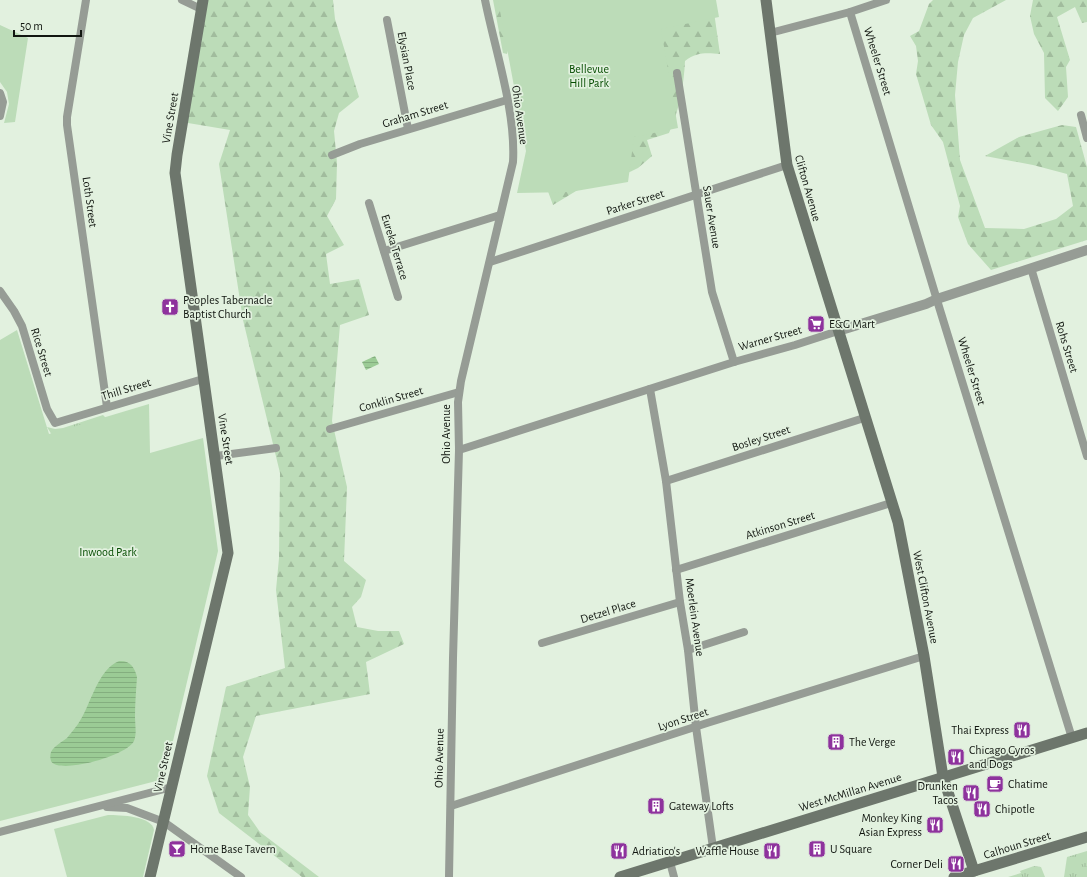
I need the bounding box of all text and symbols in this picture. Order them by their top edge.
scale bar [14,12,81,38]
text: 50 m [20,20,43,32]
street label: Wheeler Street [862,26,894,97]
street label: Elysian Place [394,31,419,92]
park label: Bellevue Hill Park [569,63,609,89]
street label: Ohio Avenue [510,85,530,145]
street label: Vine Street [160,91,180,144]
street label: Graham Street [381,98,449,130]
street label: Clifton Avenue [793,153,823,223]
street label: Loth Street [81,176,100,228]
street label: Sauer Avenue [701,185,723,249]
street label: Parker Street [605,187,666,217]
street label: Eureka Terrace [379,213,411,281]
place label: Peoples Tabernacle Baptist Church [183,294,272,320]
church icon: Peoples Tabernacle Baptist Church [160,297,180,317]
supermarket icon: E&G Mart [806,314,826,334]
place label: E&G Mart [829,318,875,330]
street label: Rohs Street [1054,320,1081,374]
street label: Warner Street [737,323,803,353]
street label: Rice Street [29,326,55,378]
street label: Wheeler Street [956,336,988,407]
street label: Thill Street [100,376,152,402]
street label: Conklin Street [358,384,424,414]
street label: Ohio Avenue [440,404,452,464]
street label: Vine Street [216,413,236,466]
street label: Bosley Street [730,423,792,454]
street label: Atkinson Street [744,509,816,541]
park label: Inwood Park [79,546,137,558]
street label: West Clifton Avenue [911,550,941,644]
street label: Moerlein Avenue [684,577,706,657]
street label: Detzel Place [579,597,637,625]
street label: Lyon Street [656,705,710,734]
restaurant icon: Thai Express [1012,720,1032,740]
place label: Thai Express [951,724,1009,736]
street label: Ohio Avenue [432,728,446,788]
building icon: The Verge [826,732,846,752]
place label: The Verge [849,736,896,748]
street label: Vine Street [151,740,175,794]
place label: Chicago Gyros and Dogs [969,744,1034,770]
restaurant icon: Chicago Gyros and Dogs [946,747,966,767]
street label: West McMillan Avenue [797,771,903,813]
cafe icon: Chatime [985,774,1005,794]
place label: Chatime [1008,778,1048,790]
place label: Drunken Tacos [917,780,958,806]
restaurant icon: Drunken Tacos [961,783,981,803]
building icon: Gateway Lofts [646,796,666,816]
restaurant icon: Chipotle [972,799,992,819]
place label: Gateway Lofts [669,800,734,813]
place label: Chipotle [995,803,1035,815]
place label: Monkey King Asian Express [859,812,922,838]
restaurant icon: Monkey King Asian Express [925,815,945,835]
street label: Calhoun Street [982,829,1052,861]
bar icon: Home Base Tavern [167,839,187,859]
building icon: U Square [807,839,827,859]
restaurant icon: Adriatico's [609,841,629,861]
restaurant icon: Waffle House [762,841,782,861]
place label: Home Base Tavern [190,843,276,855]
place label: U Square [830,843,872,855]
place label: Adriatico's [632,845,680,857]
place label: Waffle House [696,845,759,857]
restaurant icon: Corner Deli [946,854,966,874]
place label: Corner Deli [891,858,943,870]

